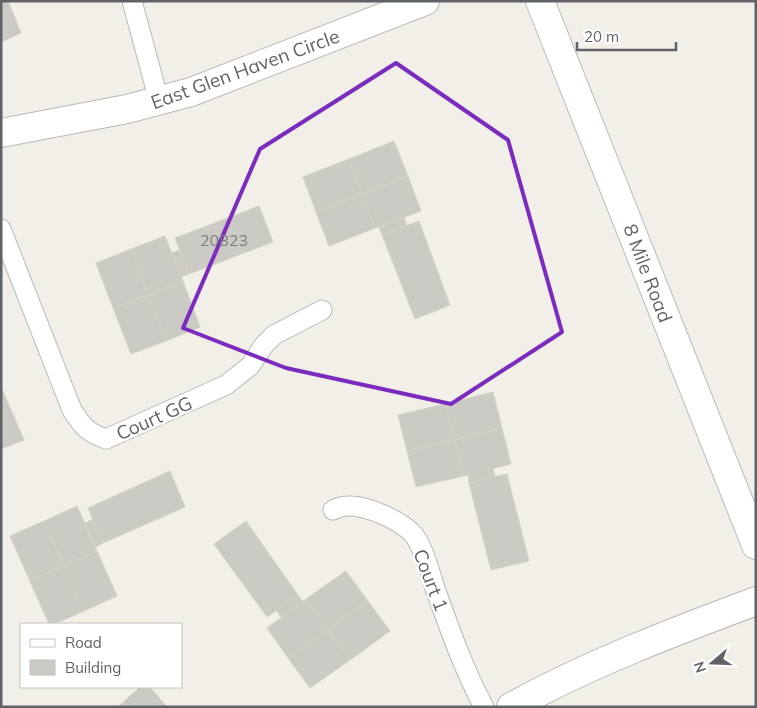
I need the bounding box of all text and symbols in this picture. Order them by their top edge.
scale bar [577,20,676,52]
street label: East Glen Haven Circle [147,24,343,114]
text: 20 m [584,27,619,46]
street label: 8 Mile Road [618,220,678,326]
house number: 20823 [200,230,248,250]
street label: Court GG [112,391,196,445]
street label: Court 1 [408,546,454,614]
legend [20,623,182,688]
text: Road [65,633,102,652]
north arrow [687,638,737,688]
text: Building [65,658,121,677]
text: N [689,659,710,675]

